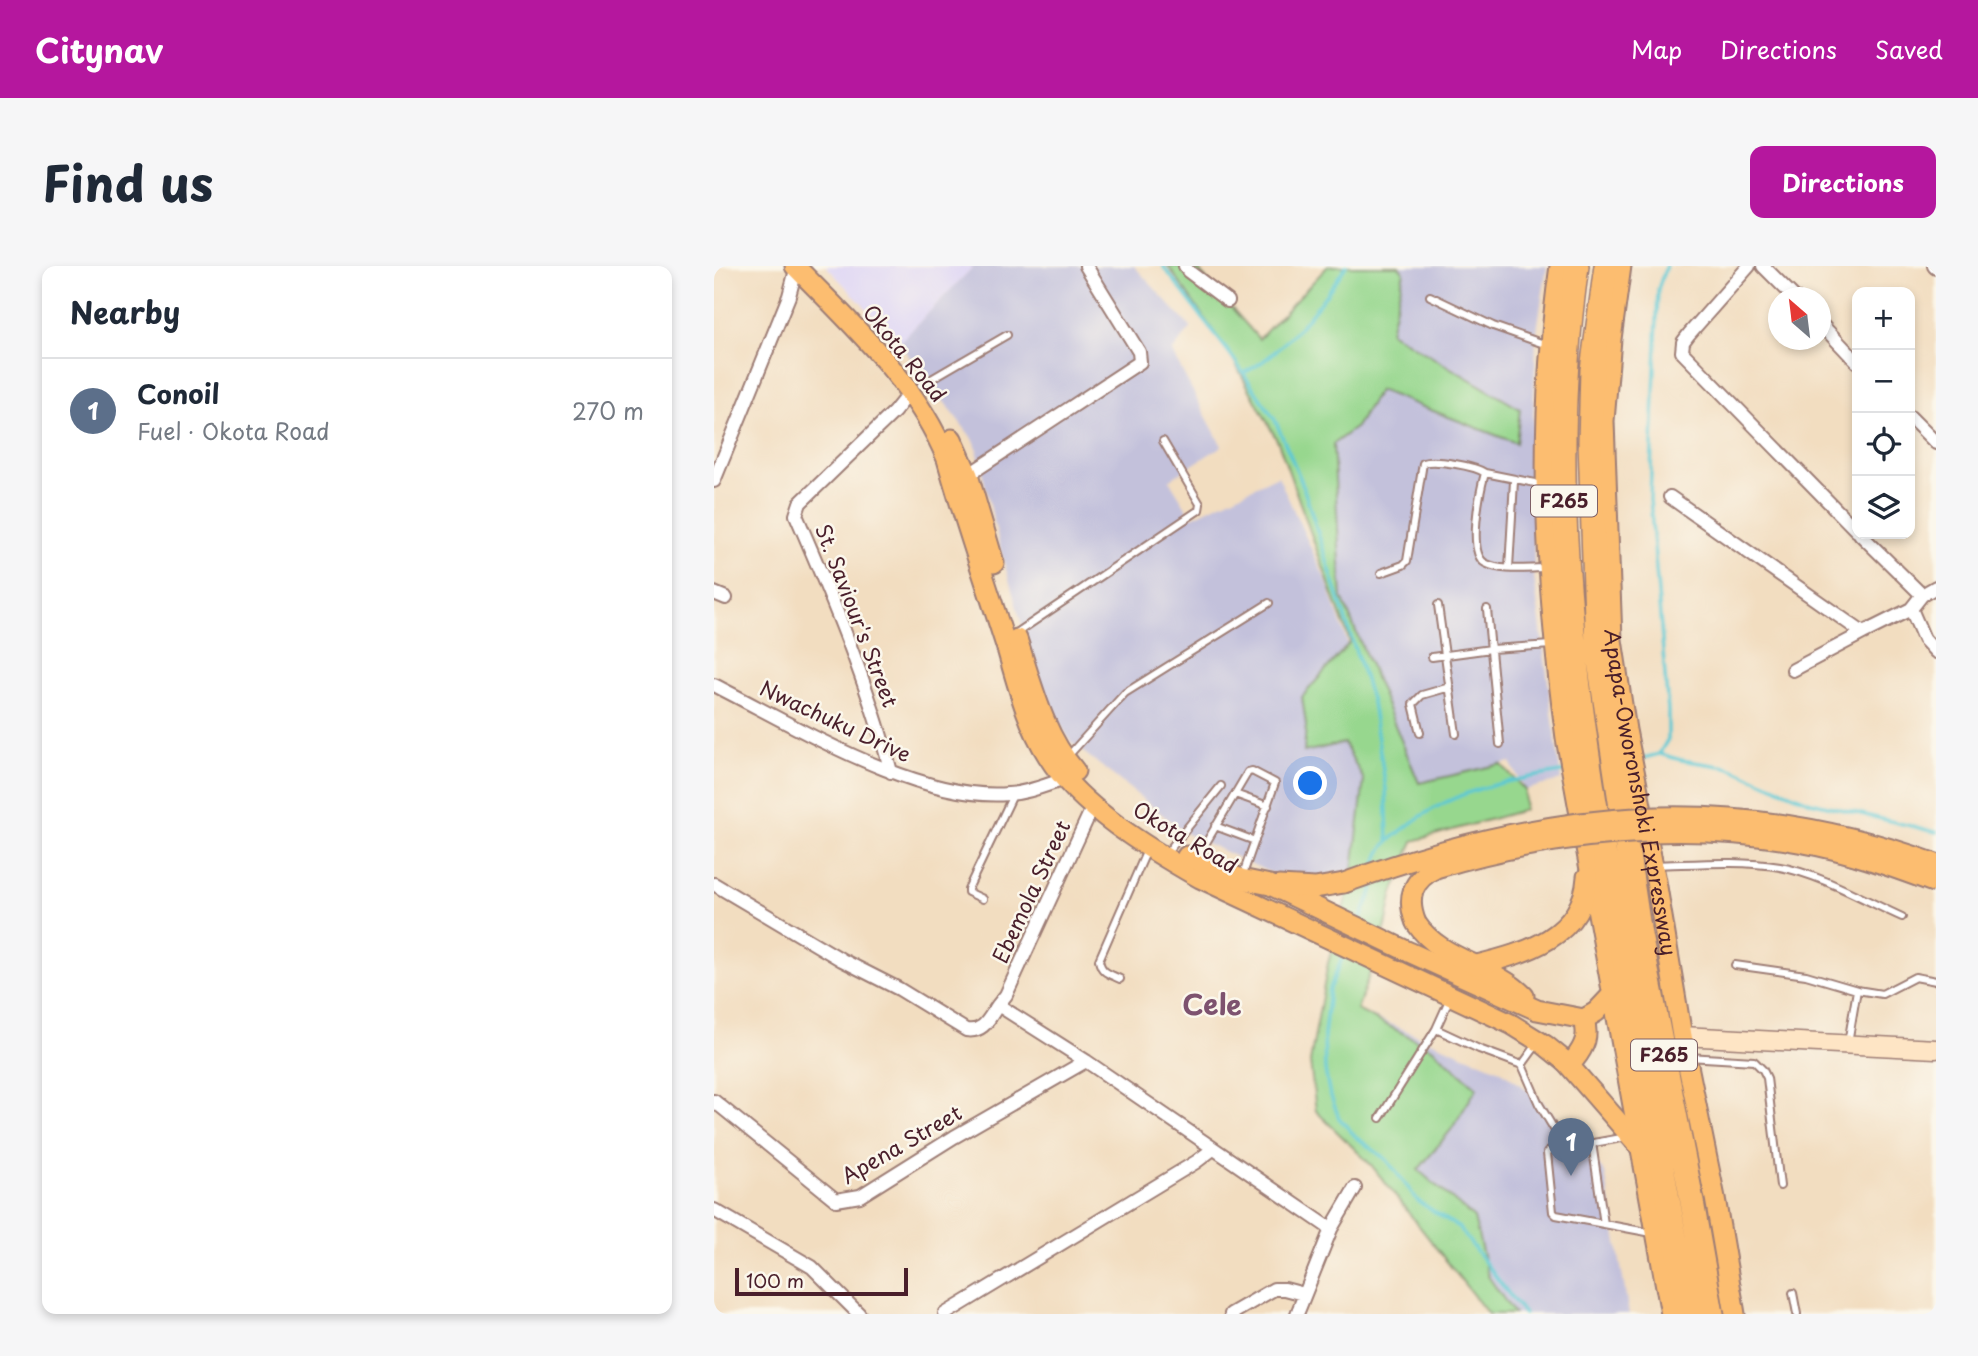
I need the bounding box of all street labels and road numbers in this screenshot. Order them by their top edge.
street label: Okota Road [856,297,955,408]
road number: F265 [1531,485,1597,516]
street label: St. Saviour's Street [808,519,908,711]
street label: Apapa-Oworonshoki Expressway [1598,629,1686,958]
street label: Nwachuku Drive [755,671,917,769]
street label: Okota Road [1127,792,1245,880]
street label: Ebemola Street [983,814,1077,968]
road number: F265 [1631,1040,1697,1070]
street label: Apena Street [835,1096,967,1191]

